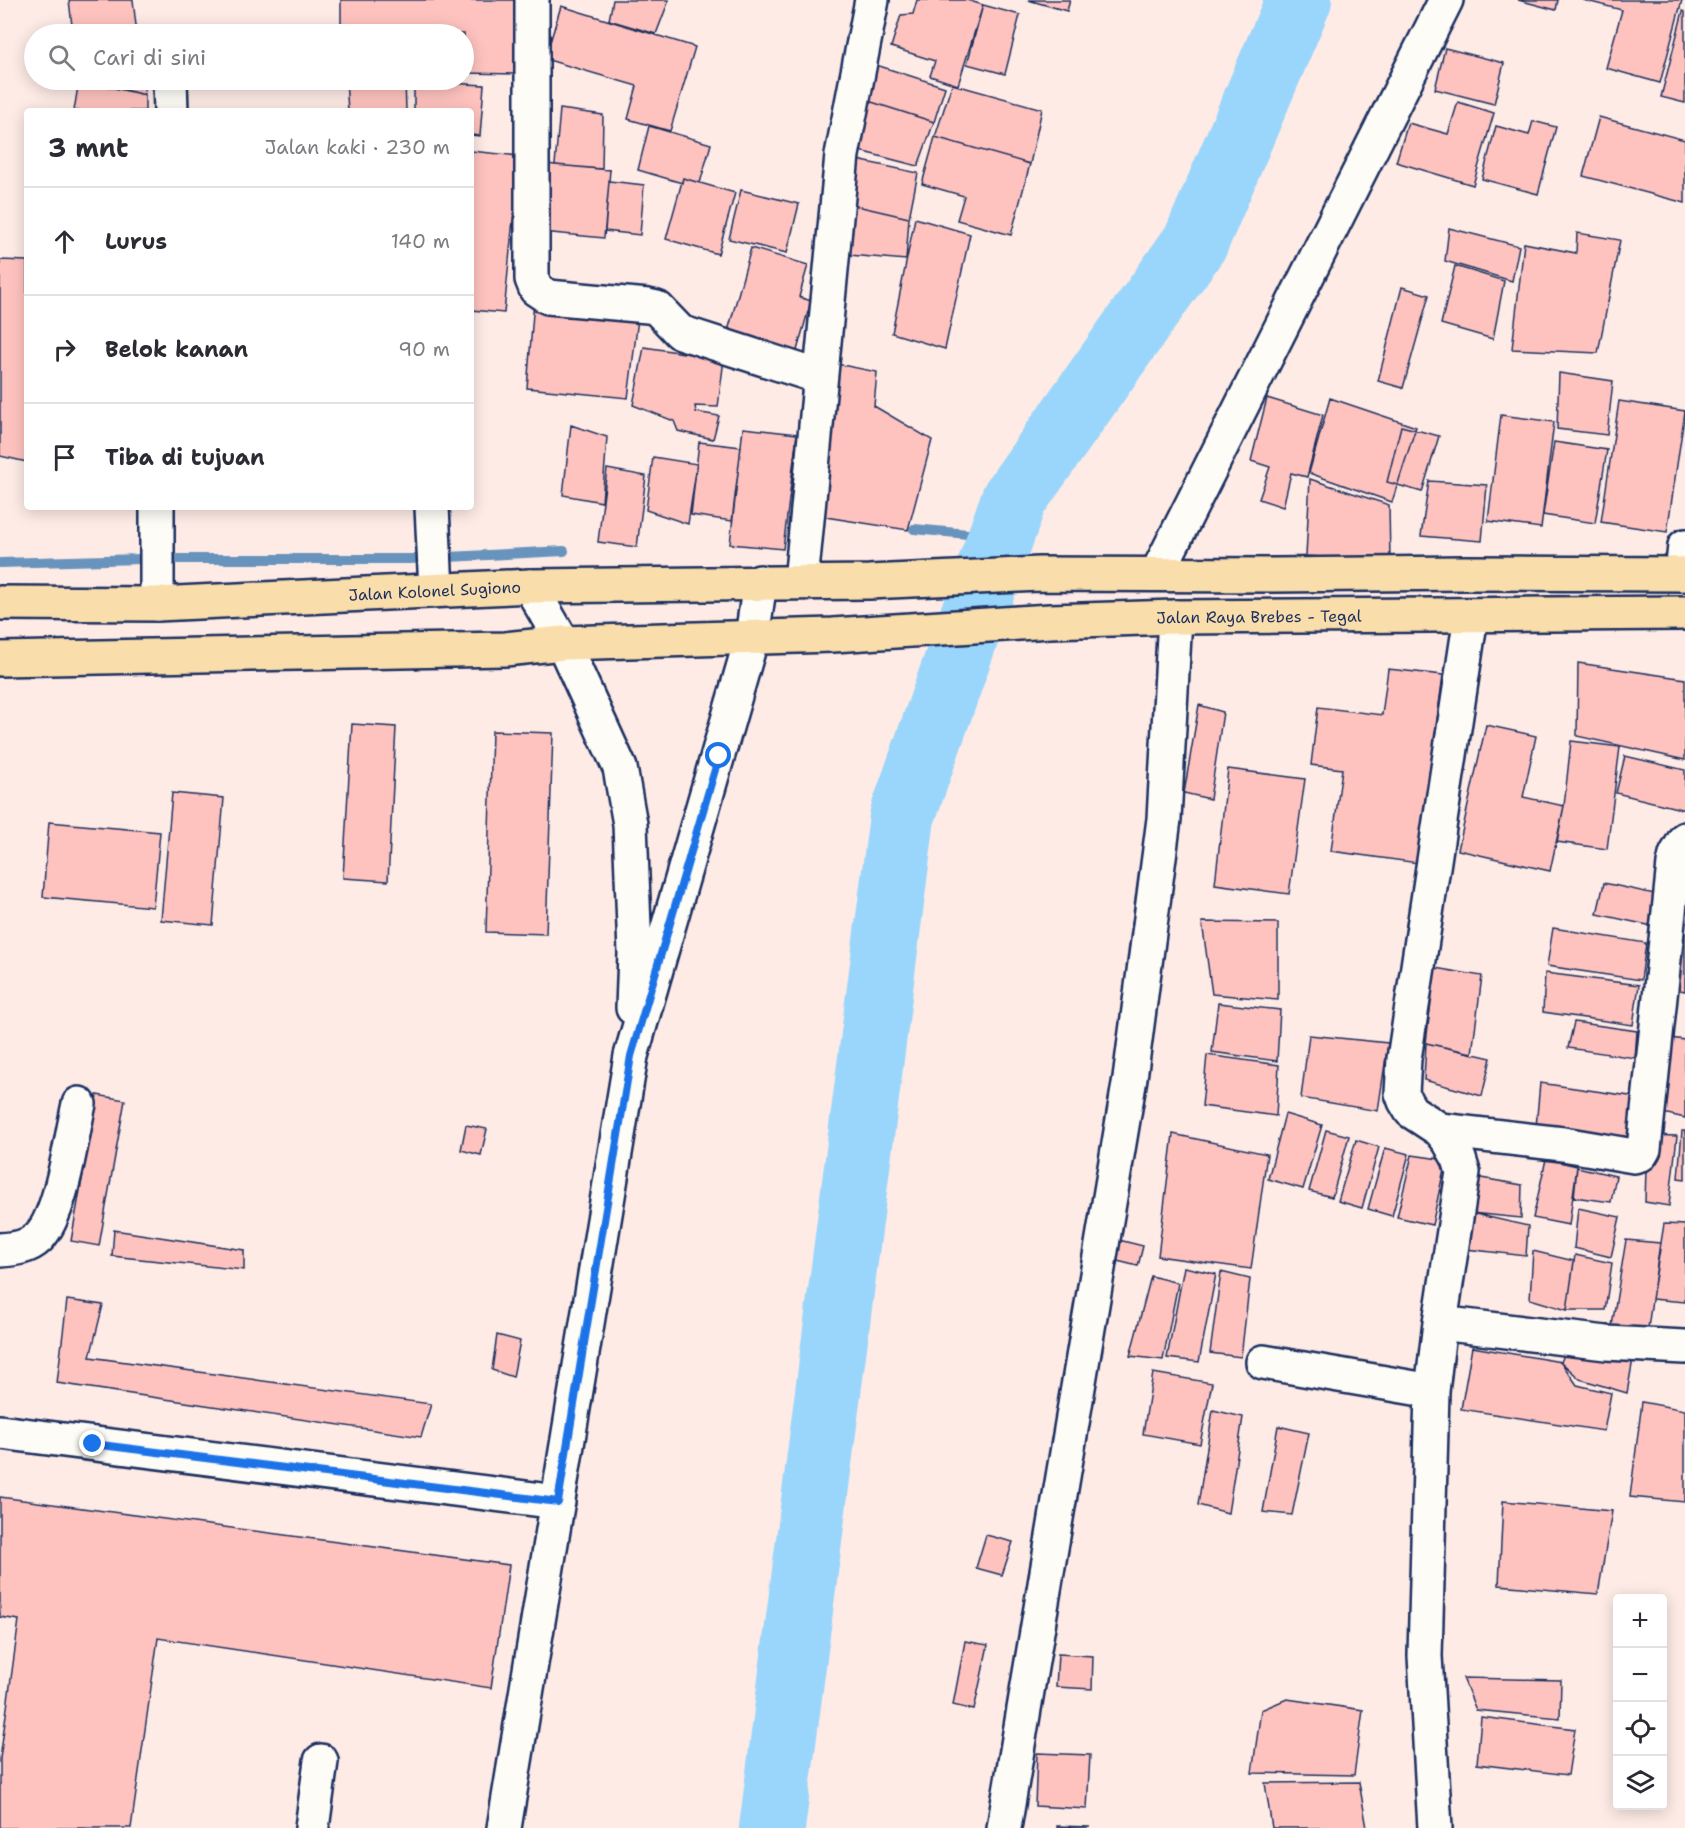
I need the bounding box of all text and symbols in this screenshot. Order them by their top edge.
search box [24,24,474,90]
icon: search [45,41,78,74]
text: Cari di sini [93,43,206,72]
text: 3 mnt [48,130,128,165]
text: Jalan kaki · 230 m [264,134,450,160]
icon: ahead [48,225,81,258]
text: Lurus [105,227,167,256]
text: 140 m [391,228,450,254]
icon: right [48,333,81,366]
text: Belok kanan [105,335,248,364]
text: 90 m [398,336,450,362]
icon: arrive [48,441,81,474]
text: Tiba di tujuan [105,443,265,472]
street label: Jalan Kolonel Sugiono [348,576,521,605]
street label: Jalan Raya Brebes - Tegal [1156,605,1362,628]
route start [705,742,731,768]
route end [79,1430,105,1456]
map controls [1613,1594,1667,1810]
button: + [1613,1594,1667,1648]
button: − [1613,1648,1667,1702]
button: locate [1613,1702,1667,1756]
button: layers [1613,1756,1667,1810]

